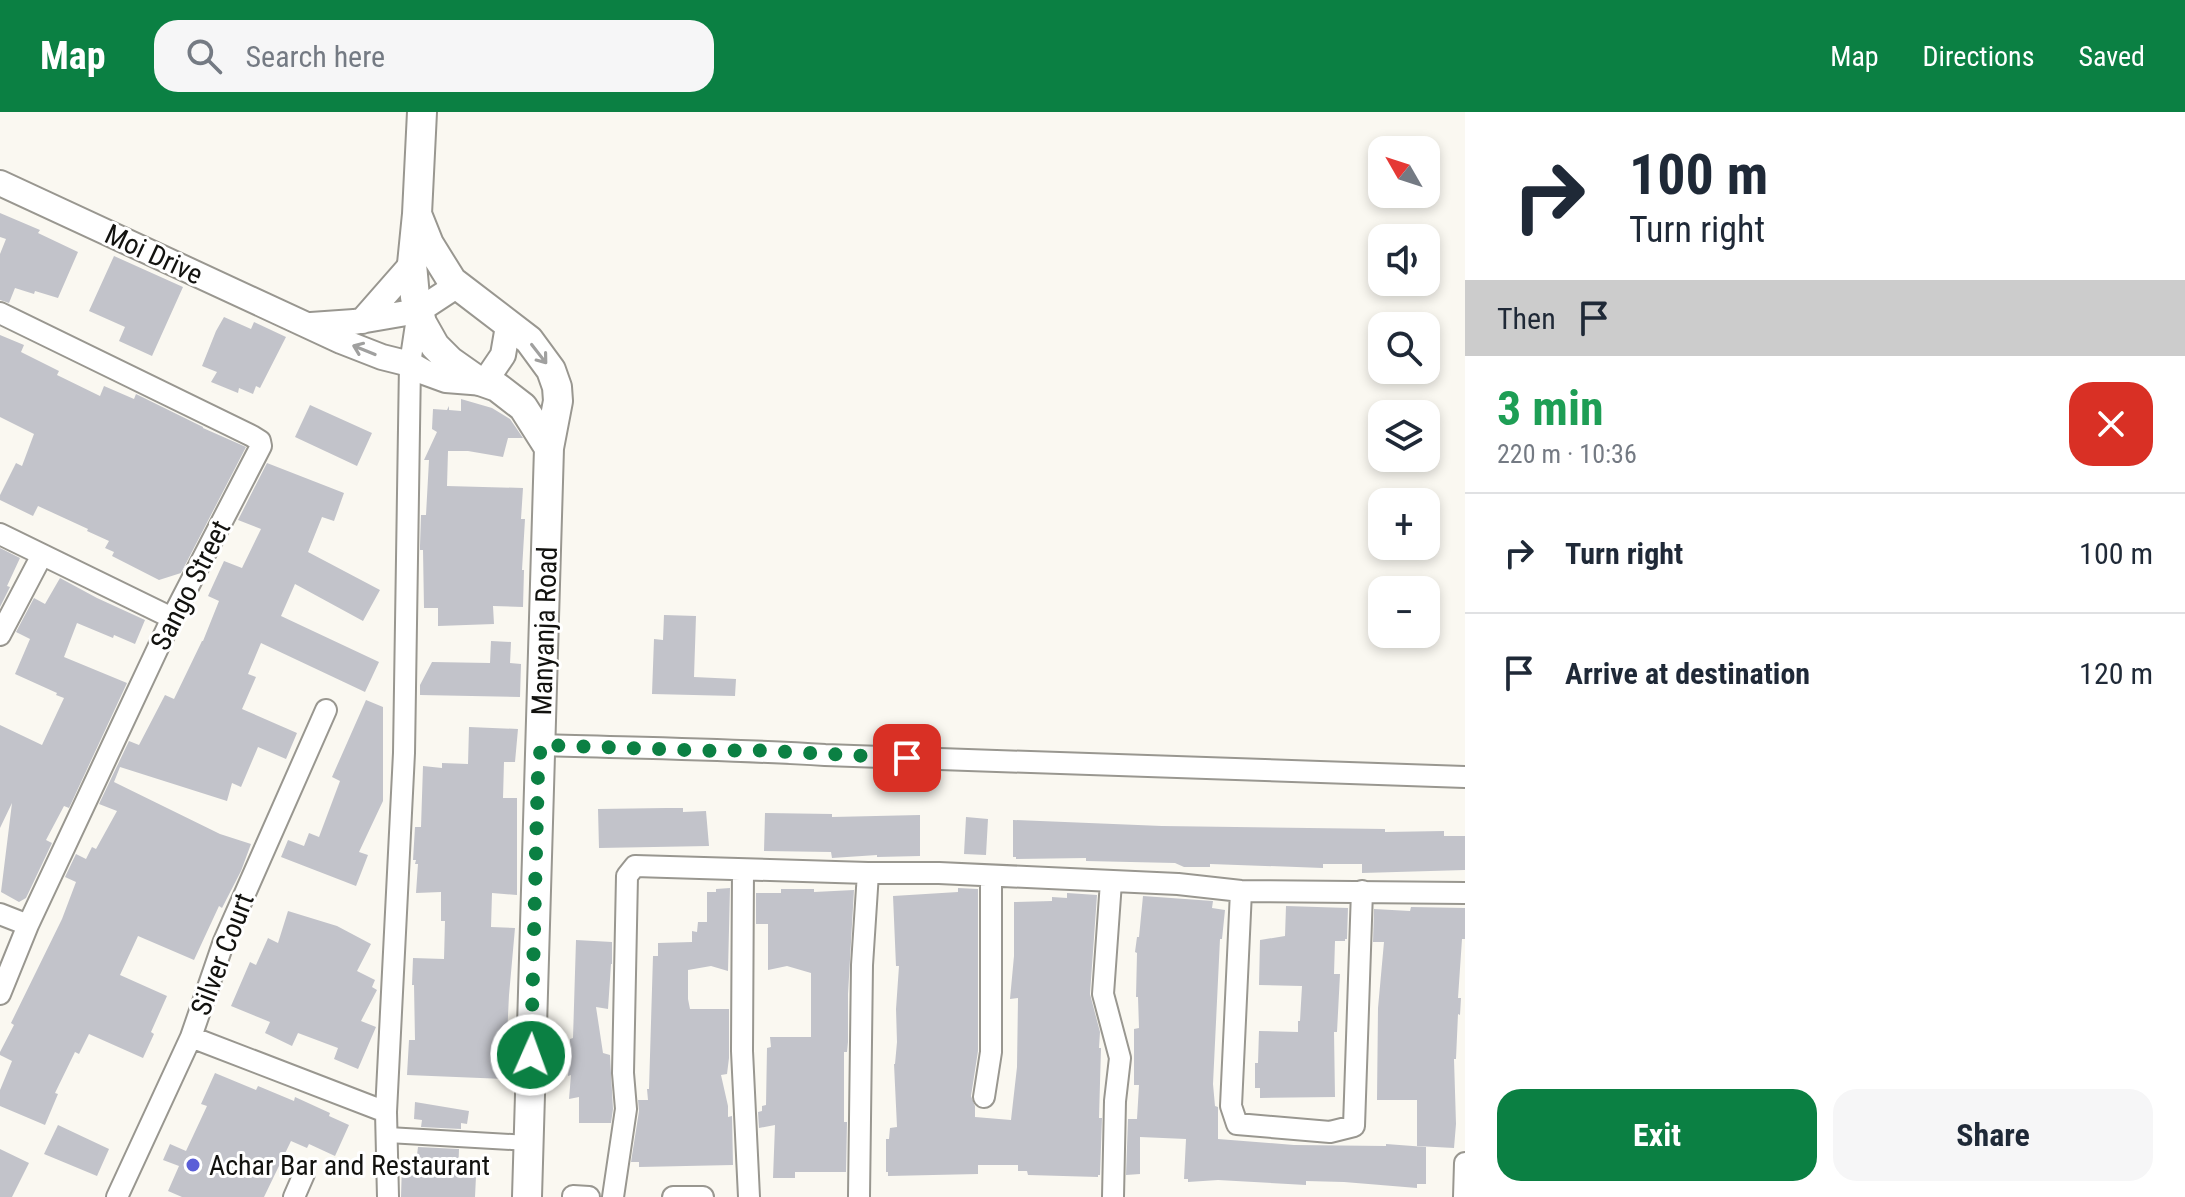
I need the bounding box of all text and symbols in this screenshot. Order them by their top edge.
search box [154,20,714,92]
text: Map [40,34,106,78]
icon: search [182,34,226,78]
text: Search here [246,39,385,74]
text: Map [1830,40,1879,73]
text: Directions [1923,40,2034,73]
text: Saved [2078,40,2145,73]
north arrow [1368,136,1440,208]
map controls [1368,136,1440,648]
text: 100 m [1629,142,1768,208]
icon: right [1497,144,1601,248]
text: Turn right [1629,209,1765,251]
street label: Moi Drive [100,218,208,291]
button: sound [1368,224,1440,296]
icon: arrive [1572,296,1616,340]
text: Then [1497,301,1556,336]
button: search [1368,312,1440,384]
one-way arrow [352,342,377,356]
one-way arrow [531,343,548,364]
text: 3 min [1497,380,1604,437]
button: close [2069,382,2153,466]
button: layers [1368,400,1440,472]
text: 220 m · 10:36 [1497,439,1637,469]
button: + [1368,488,1440,560]
street label: Sango Street [144,515,237,656]
icon: right [1497,531,1541,575]
text: Turn right [1565,536,1683,571]
text: 100 m [2079,536,2153,571]
street label: Manyanja Road [525,546,564,716]
button: − [1368,576,1440,648]
icon: arrive [1497,651,1541,695]
text: Arrive at destination [1565,656,1810,691]
text: 120 m [2079,656,2153,691]
pin [873,724,941,792]
icon: arrive [885,736,929,780]
street label: Silver Court [184,888,261,1020]
position arrow [489,1013,573,1097]
button: Exit [1497,1089,1817,1181]
button: Share [1833,1089,2153,1181]
place label: Achar Bar and Restaurant [209,1149,490,1182]
marker: Achar Bar and Restaurant [184,1156,202,1174]

